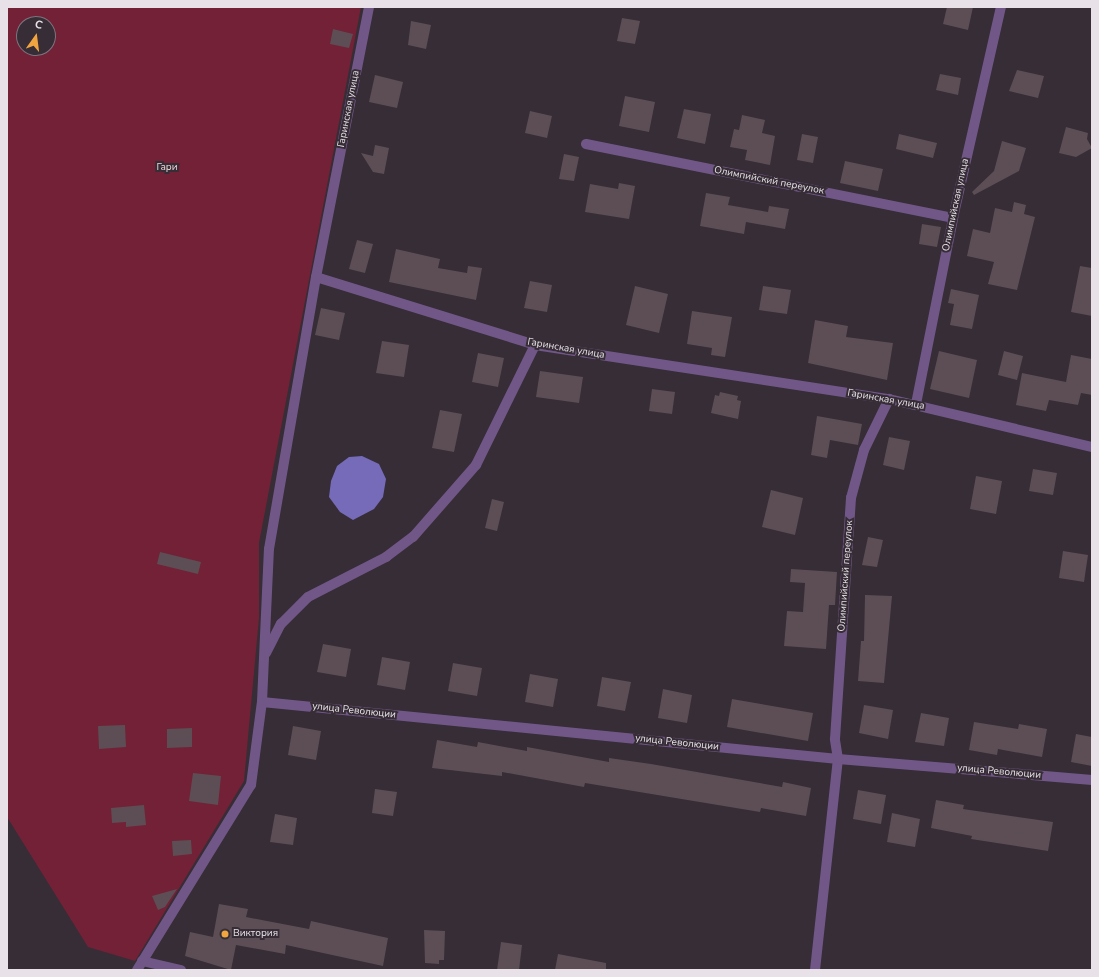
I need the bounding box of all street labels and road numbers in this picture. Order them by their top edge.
street label: Гаринская улица [336,69,362,149]
street label: Олимпийская улица [940,158,972,252]
street label: Олимпийский переулок [713,164,825,198]
street label: Гаринская улица [526,336,606,362]
street label: Гаринская улица [846,387,926,413]
street label: Олимпийский переулок [836,520,856,632]
street label: улица Революции [312,701,396,721]
street label: улица Революции [635,733,719,753]
street label: улица Революции [957,762,1041,782]

